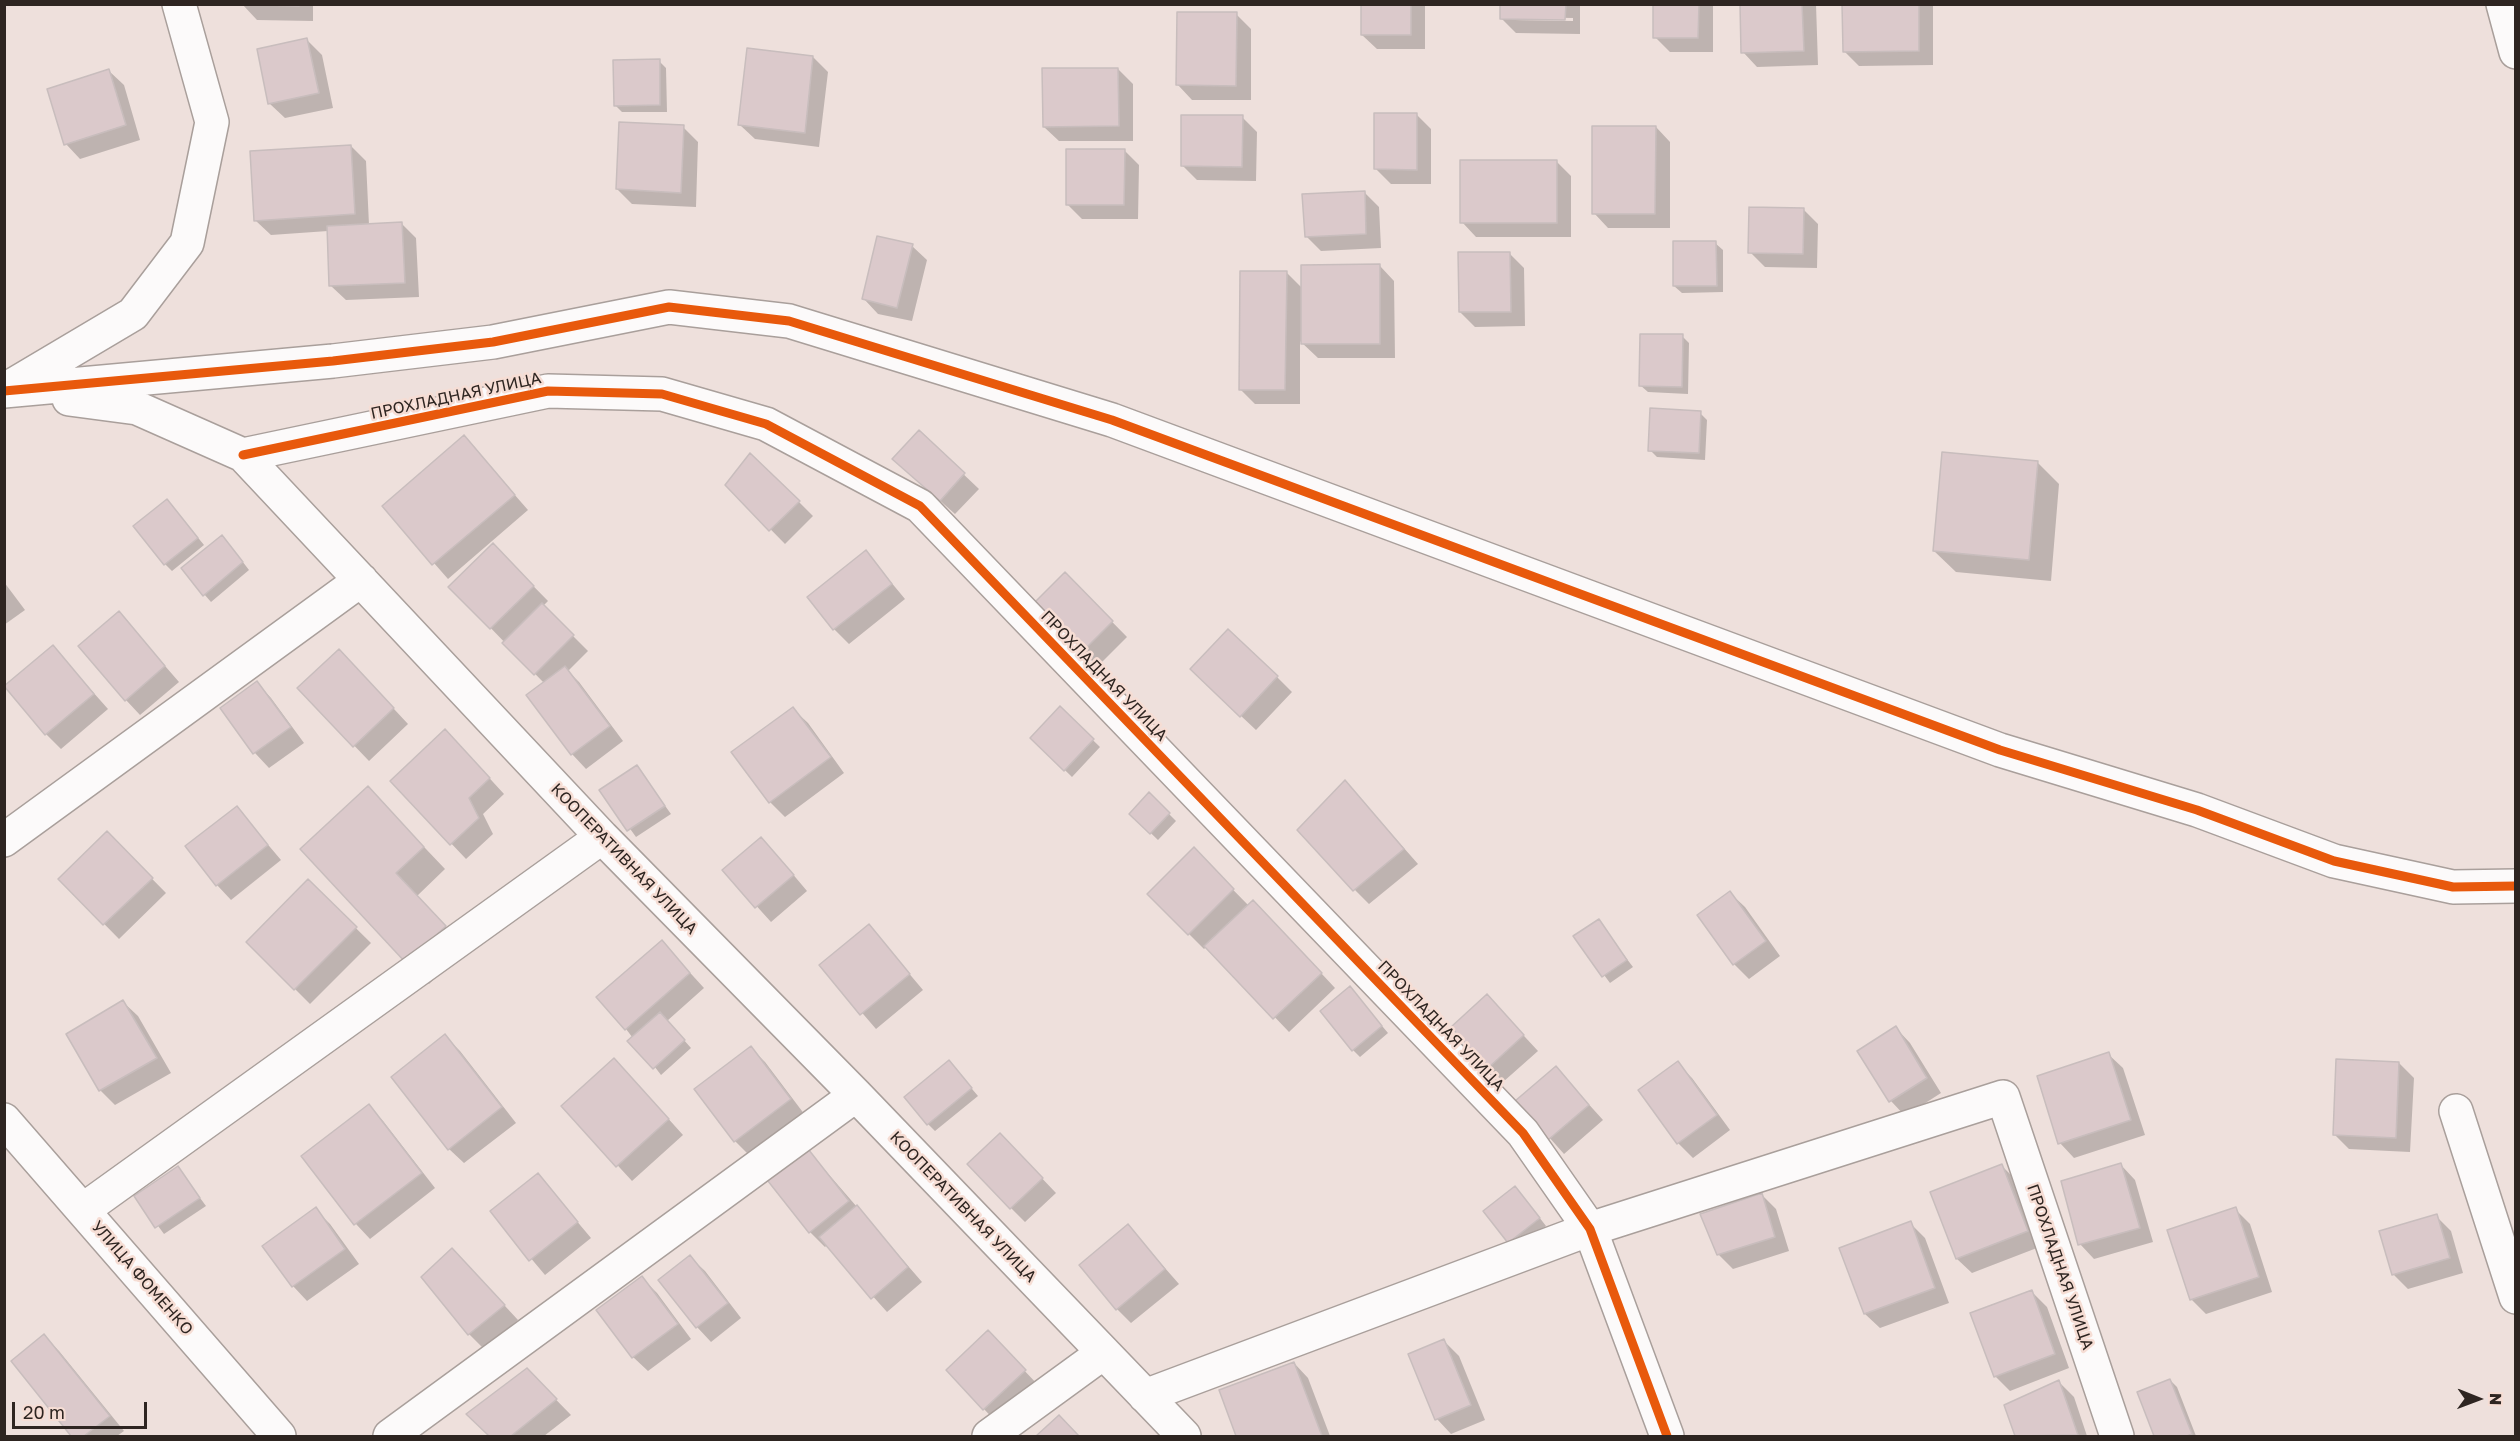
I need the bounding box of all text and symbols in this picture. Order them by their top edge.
street label: ПРОХЛАДНАЯ УЛИЦА [369,369,543,423]
street label: ПРОХЛАДНАЯ УЛИЦА [1037,607,1171,745]
street label: КООПЕРАТИВНАЯ УЛИЦА [547,780,701,938]
street label: ПРОХЛАДНАЯ УЛИЦА [1374,957,1508,1095]
street label: КООПЕРАТИВНАЯ УЛИЦА [886,1128,1040,1286]
street label: ПРОХЛАДНАЯ УЛИЦА [2023,1182,2097,1352]
street label: УЛИЦА ФОМЕНКО [87,1217,197,1339]
north arrow [2448,1369,2508,1429]
scale bar [15,1390,150,1428]
text: N [2486,1393,2506,1406]
text: 20 m [23,1401,65,1423]

